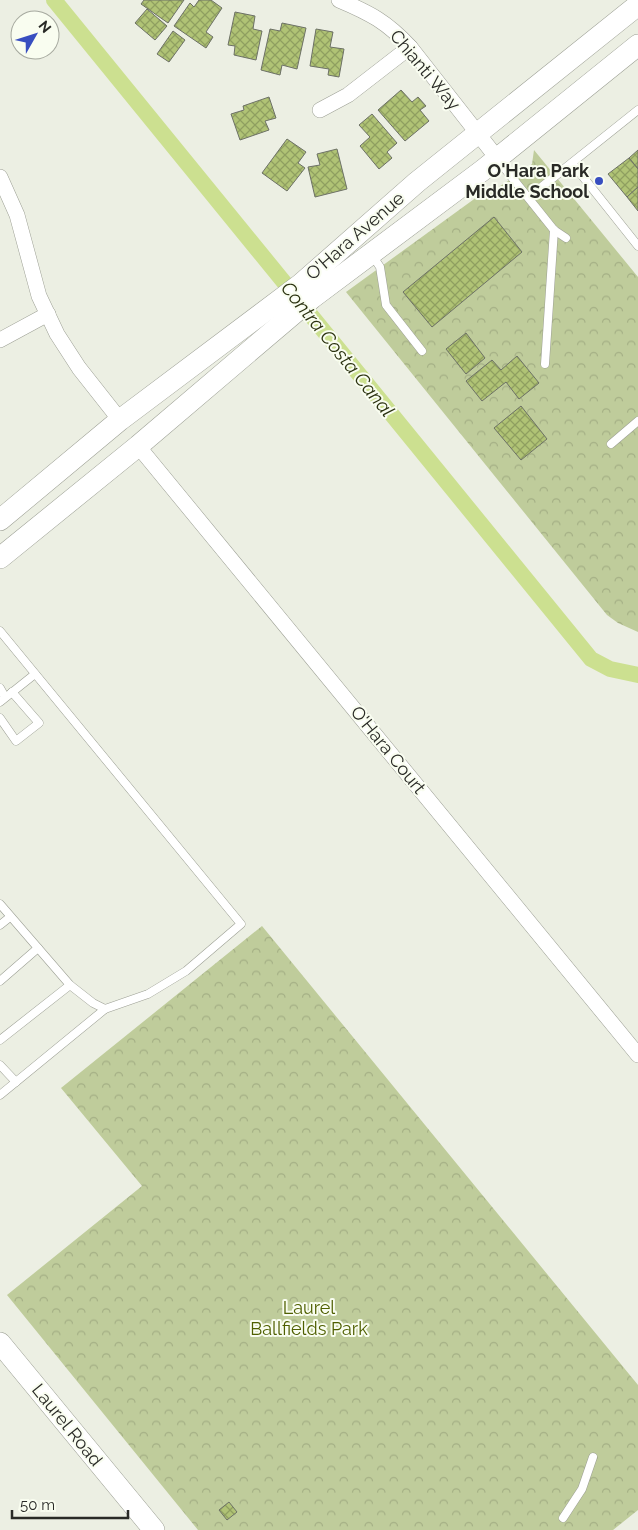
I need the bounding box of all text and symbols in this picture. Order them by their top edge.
north arrow [10,10,60,60]
text: N [36,18,55,36]
street label: Chianti Way [386,25,465,114]
place label: O'Hara Park Middle School [465,160,590,202]
marker: O'Hara Park Middle School [593,175,605,187]
street label: O'Hara Avenue [301,187,408,284]
water label: Contra Costa Canal [277,277,399,421]
street label: O'Hara Court [347,702,430,798]
park label: Laurel Ballfields Park [250,1297,368,1339]
street label: Laurel Road [28,1379,107,1470]
scale bar [12,1488,129,1520]
text: 50 m [20,1496,55,1514]

